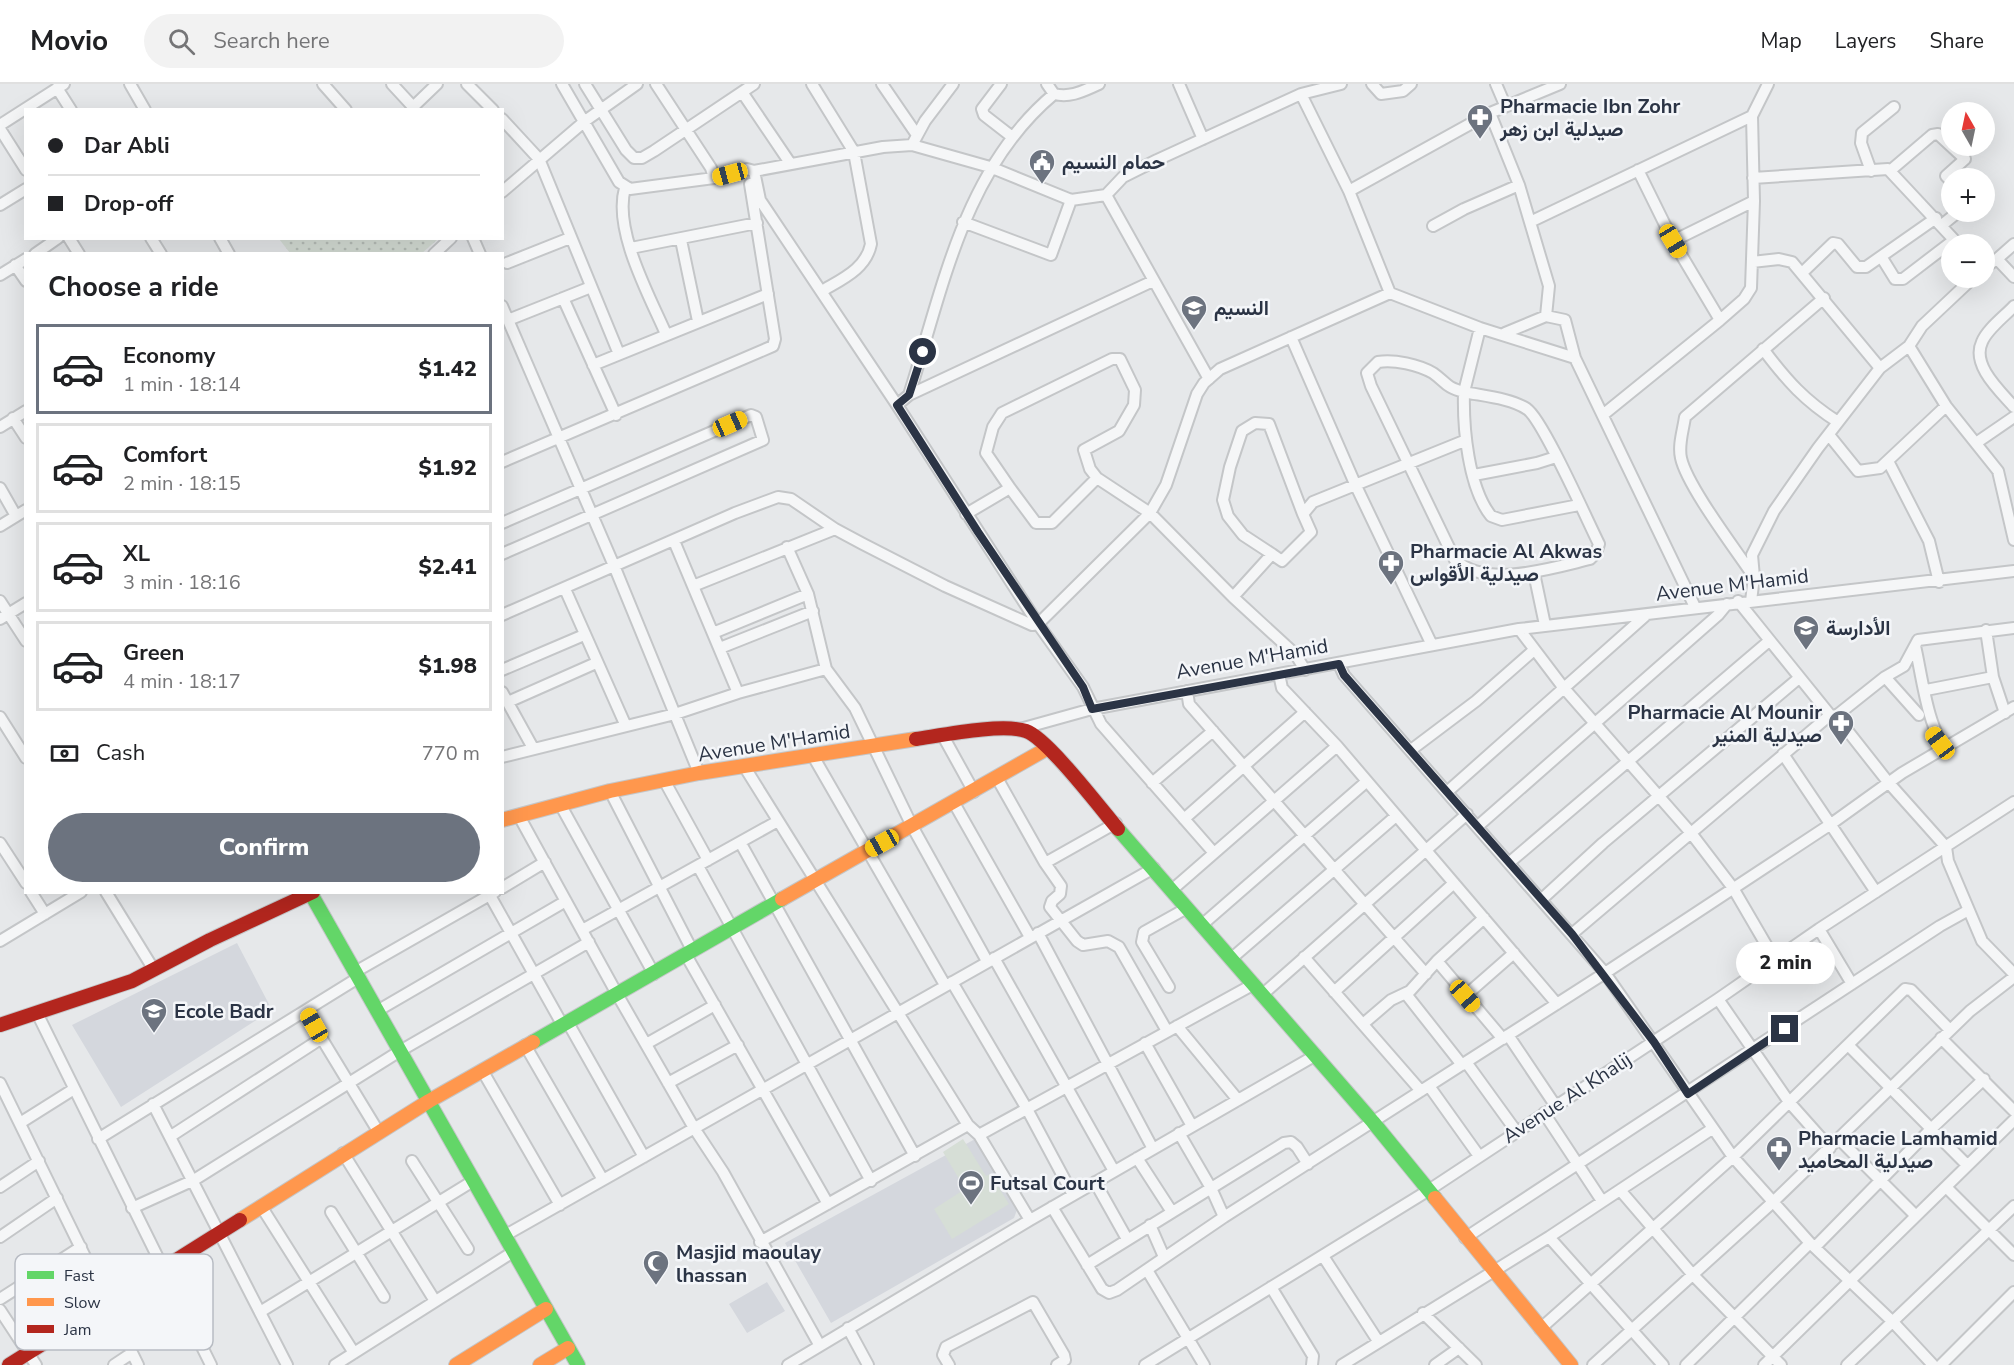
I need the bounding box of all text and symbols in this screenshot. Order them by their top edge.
search box [144,14,564,68]
text: Movio [30,22,108,60]
icon: search [165,25,198,58]
text: Search here [213,26,330,56]
text: Map [1760,27,1802,55]
text: Layers [1835,27,1896,55]
text: Share [1929,27,1984,55]
place label: Pharmacie Ibn Zohr صيدلية ابن زهر [1499,93,1681,143]
pharmacy icon: Pharmacie Ibn Zohr صيدلية ابن زهر [1465,102,1495,140]
north arrow [1941,102,1995,156]
map controls [1941,102,1995,288]
text: Dar Abli [84,131,170,161]
public building icon: حمام النسيم [1027,147,1057,185]
place label: حمام النسيم [1062,149,1165,176]
car [710,161,750,187]
button: + [1941,168,1995,222]
text: Drop-off [84,189,173,219]
car [1656,221,1690,261]
button: − [1941,234,1995,288]
text: Choose a ride [48,269,219,306]
school or university icon: النسيم [1179,293,1209,331]
place label: النسيم [1214,295,1269,322]
route start [909,338,936,365]
text: Economy [123,341,215,371]
icon: car [51,342,105,396]
text: $1.42 [418,354,477,384]
text: 1 min · 18:14 [123,371,241,398]
car [710,408,750,440]
text: Comfort [123,440,207,470]
icon: car [51,441,105,495]
text: $1.92 [418,453,477,483]
text: 2 min · 18:15 [123,470,241,497]
place label: Pharmacie Al Akwas صيدلية الأقواس [1410,538,1602,588]
text: XL [123,539,150,569]
icon: car [51,540,105,594]
pharmacy icon: Pharmacie Al Akwas صيدلية الأقواس [1376,548,1406,586]
text: $2.41 [418,552,477,582]
street label: Avenue M'Hamid [1654,562,1810,608]
text: 3 min · 18:16 [123,569,241,596]
school or university icon: الأدارسة [1791,613,1821,651]
place label: الأدارسة [1826,615,1890,642]
street label: Avenue M'Hamid [1174,632,1330,686]
text: Green [123,638,184,668]
icon: car [51,639,105,693]
text: $1.98 [418,651,477,681]
text: 4 min · 18:17 [123,668,241,695]
place label: Pharmacie Al Mounir صيدلية المنير [1627,699,1822,749]
pharmacy icon: Pharmacie Al Mounir صيدلية المنير [1826,708,1856,746]
street label: Avenue M'Hamid [696,718,852,768]
car [1922,723,1958,763]
icon: cash [48,737,81,770]
text: Cash [96,738,145,768]
text: 770 m [422,740,480,767]
button: Confirm [48,813,480,882]
car [862,826,902,860]
callout: 2 min [1736,942,1834,984]
text: 2 min [1759,949,1812,976]
car [1446,977,1484,1015]
school or university icon: Ecole Badr [139,996,169,1034]
place label: Ecole Badr [174,998,274,1025]
car [297,1005,331,1045]
route end [1771,1015,1798,1042]
street label: Avenue Al Khalij [1497,1046,1637,1150]
place label: Pharmacie Lamhamid صيدلية المحاميد [1798,1125,1998,1175]
pharmacy icon: Pharmacie Lamhamid صيدلية المحاميد [1764,1134,1794,1172]
sports icon: Futsal Court [956,1168,986,1206]
place label: Futsal Court [990,1170,1105,1197]
place label: Masjid maoulay lhassan [676,1239,822,1289]
mosque icon: Masjid maoulay lhassan [641,1248,671,1286]
legend [15,1254,213,1350]
text: Fast [64,1265,95,1287]
text: Slow [64,1292,101,1314]
text: Jam [63,1319,91,1341]

